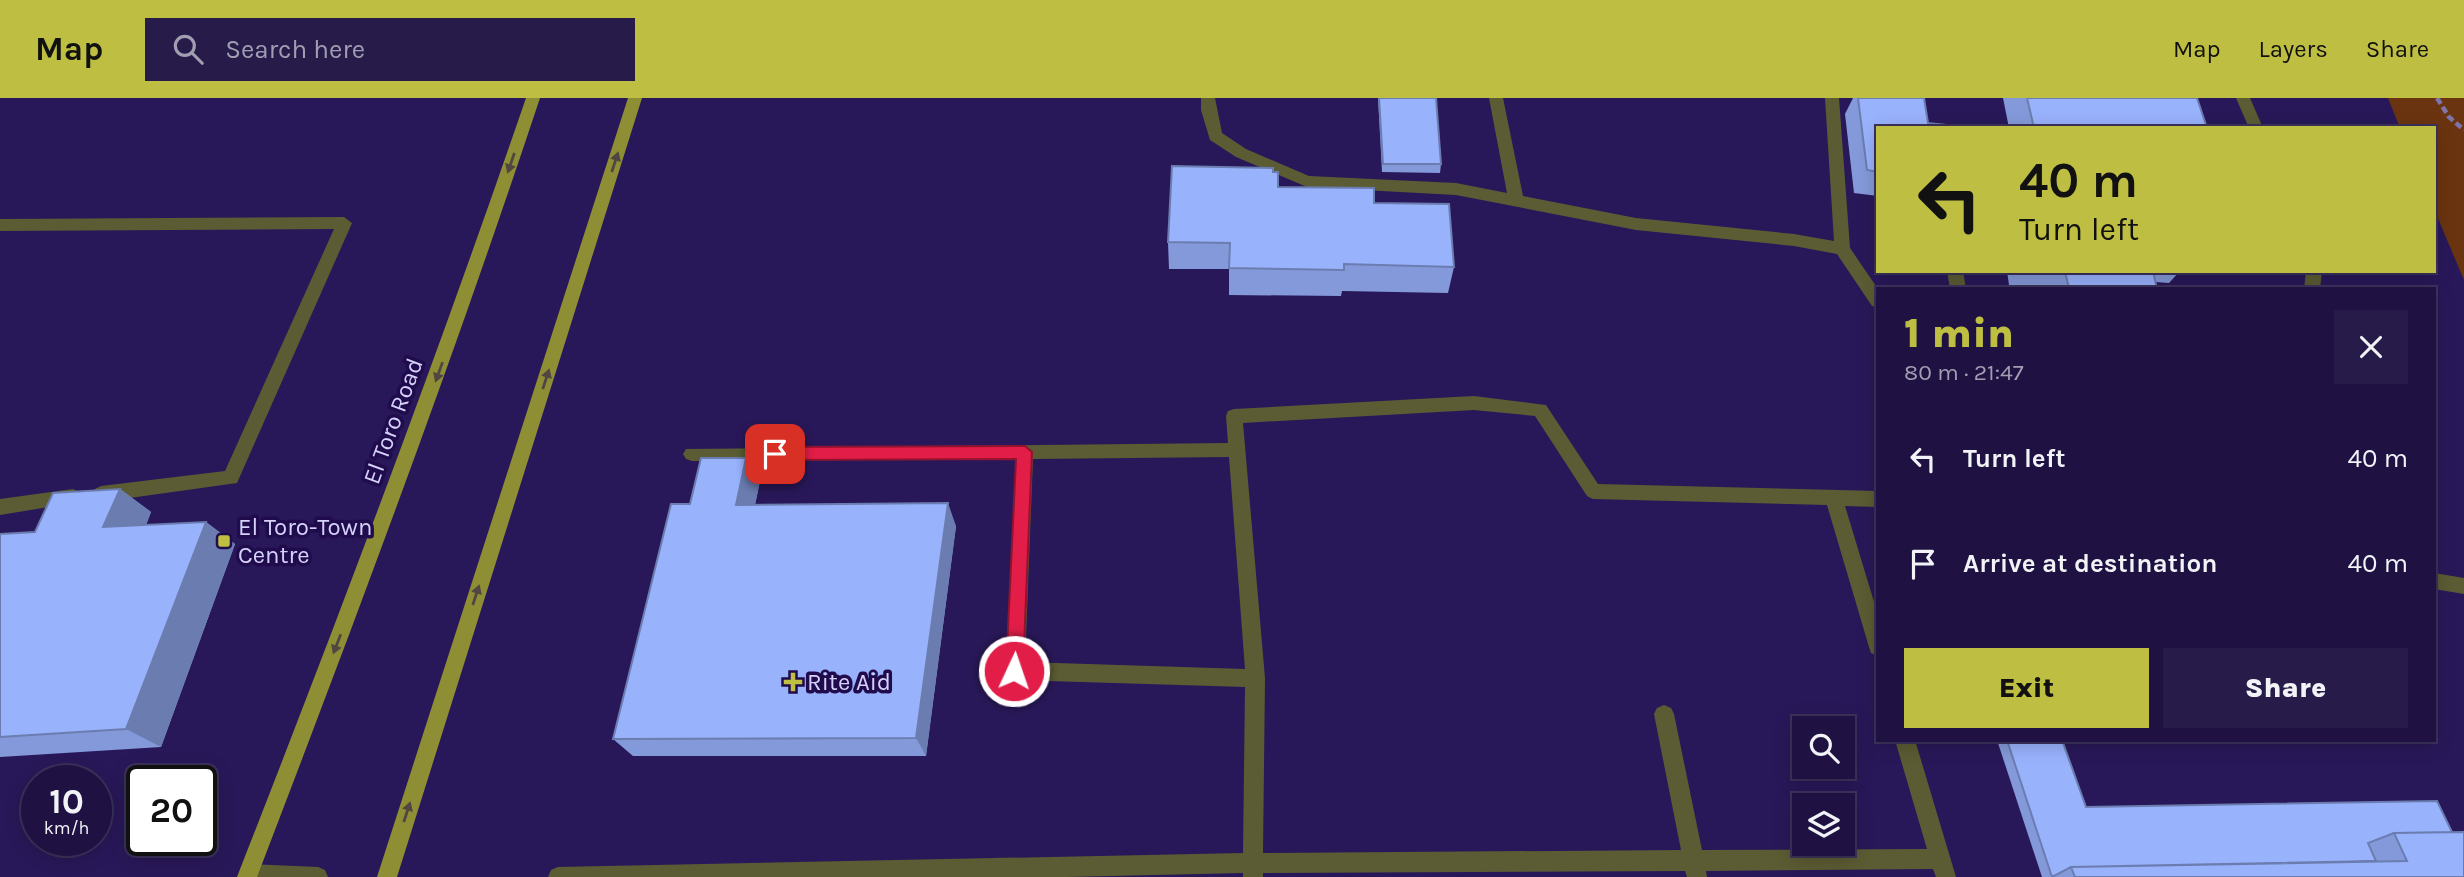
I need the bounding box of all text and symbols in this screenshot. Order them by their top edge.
search box [145,18,635,81]
text: Map [35,30,103,68]
icon: search [169,30,207,68]
text: Search here [225,34,365,65]
text: Map [2173,35,2221,63]
text: Layers [2259,35,2328,63]
text: Share [2366,35,2429,63]
one-way arrow [610,151,621,172]
one-way arrow [505,152,516,173]
text: 40 m [2019,152,2138,209]
icon: left [1904,154,1995,245]
text: Turn left [2019,211,2139,248]
text: 1 min [1904,308,2014,358]
button: close [2334,310,2408,384]
street label: El Toro Road [357,354,429,488]
text: 80 m · 21:47 [1904,359,2024,386]
one-way arrow [433,362,444,383]
one-way arrow [541,368,551,389]
pin [745,424,805,484]
icon: arrive [756,435,794,473]
icon: left [1904,440,1942,478]
text: Turn left [1963,443,2065,474]
text: 40 m [2348,443,2408,474]
place label: El Toro-Town Centre [238,513,372,569]
marker: El Toro-Town Centre [216,533,232,549]
icon: arrive [1904,545,1942,583]
text: Arrive at destination [1963,548,2217,579]
text: 40 m [2348,548,2408,579]
one-way arrow [472,585,482,606]
one-way arrow [332,634,343,655]
position arrow [977,634,1051,708]
button: Exit [1904,648,2149,728]
button: Share [2163,648,2408,728]
place label: Rite Aid [807,668,891,696]
marker: Rite Aid [785,674,801,690]
map controls [1792,716,1855,856]
button: search [1792,716,1855,779]
speed limit sign: 20 [126,765,217,856]
text: 10 [49,781,84,822]
button: layers [1792,793,1855,856]
one-way arrow [403,801,413,822]
text: km/h [44,817,89,839]

